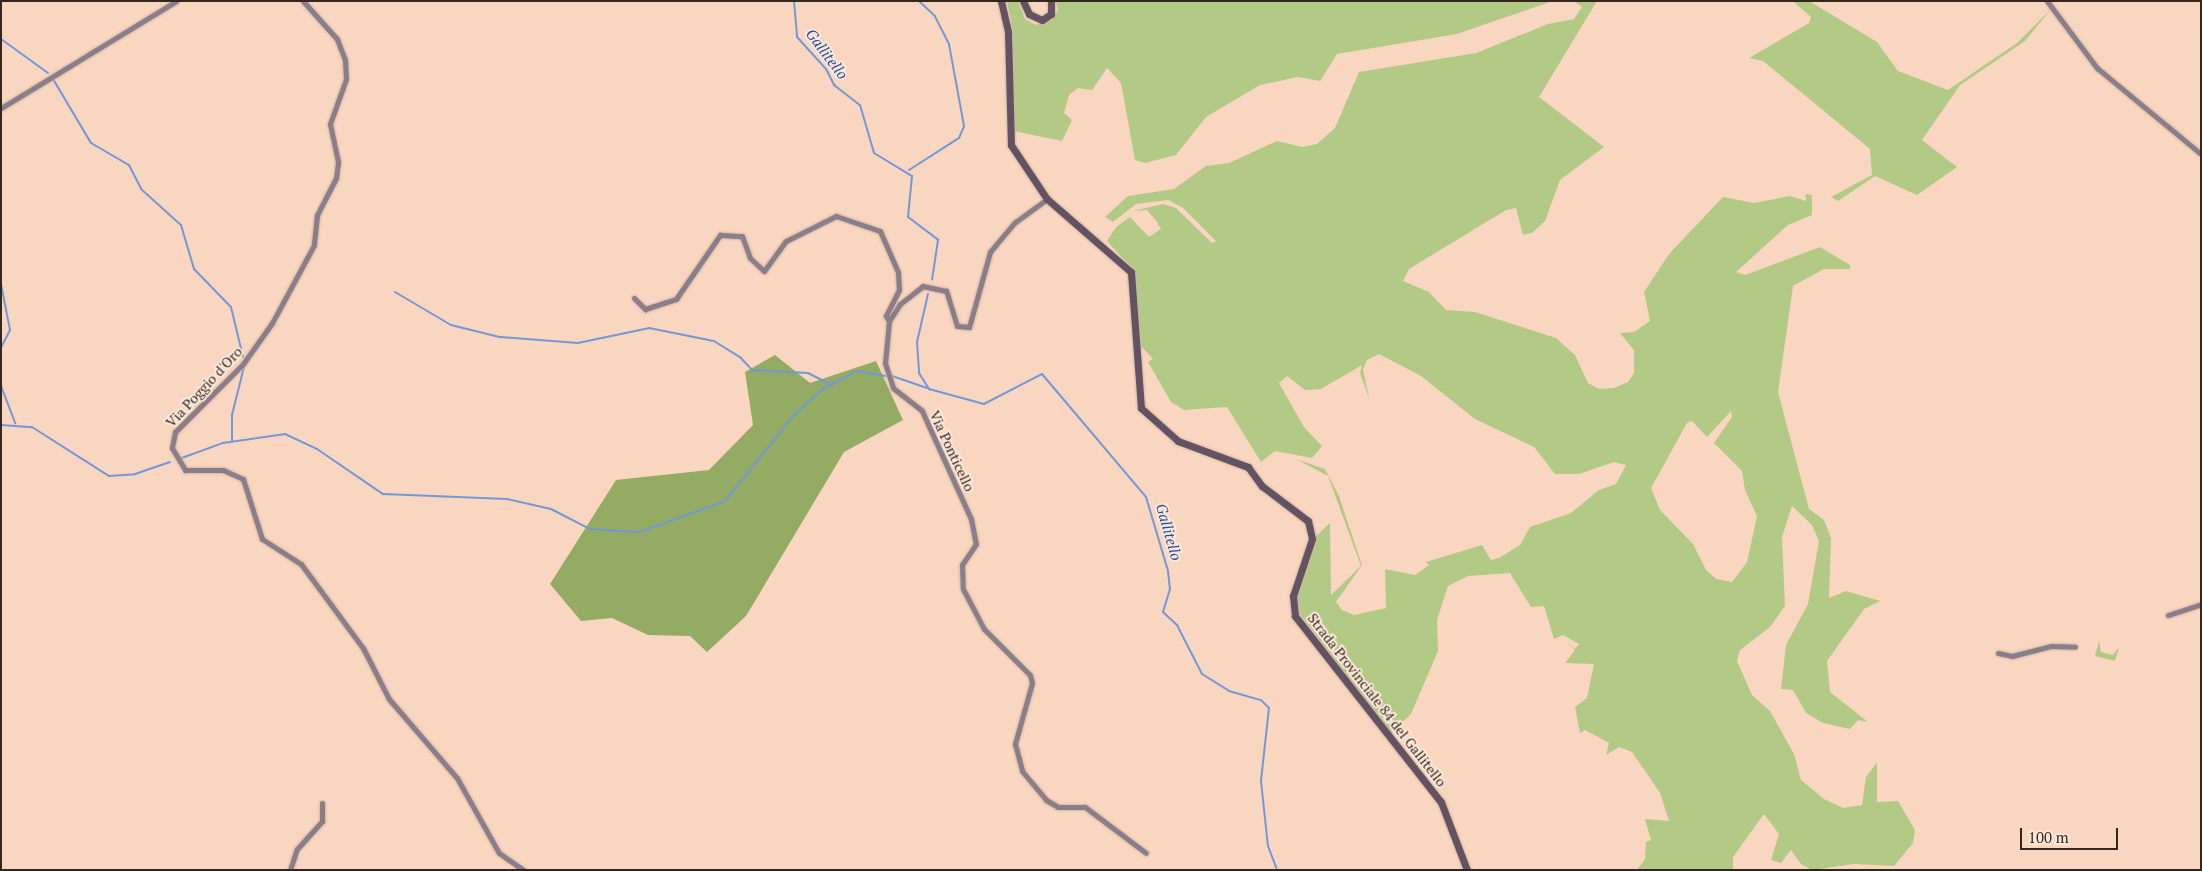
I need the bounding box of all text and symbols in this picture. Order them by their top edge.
water label: Gallitello [802,25,852,83]
street label: Via Poggio d'Oro [162,343,246,431]
street label: Via Ponticello [926,408,978,494]
water label: Gallitello [1152,501,1186,563]
street label: Strada Provinciale 84 del Gallitello [1304,610,1450,790]
scale bar [2022,818,2120,850]
text: 100 m [2028,827,2069,847]

